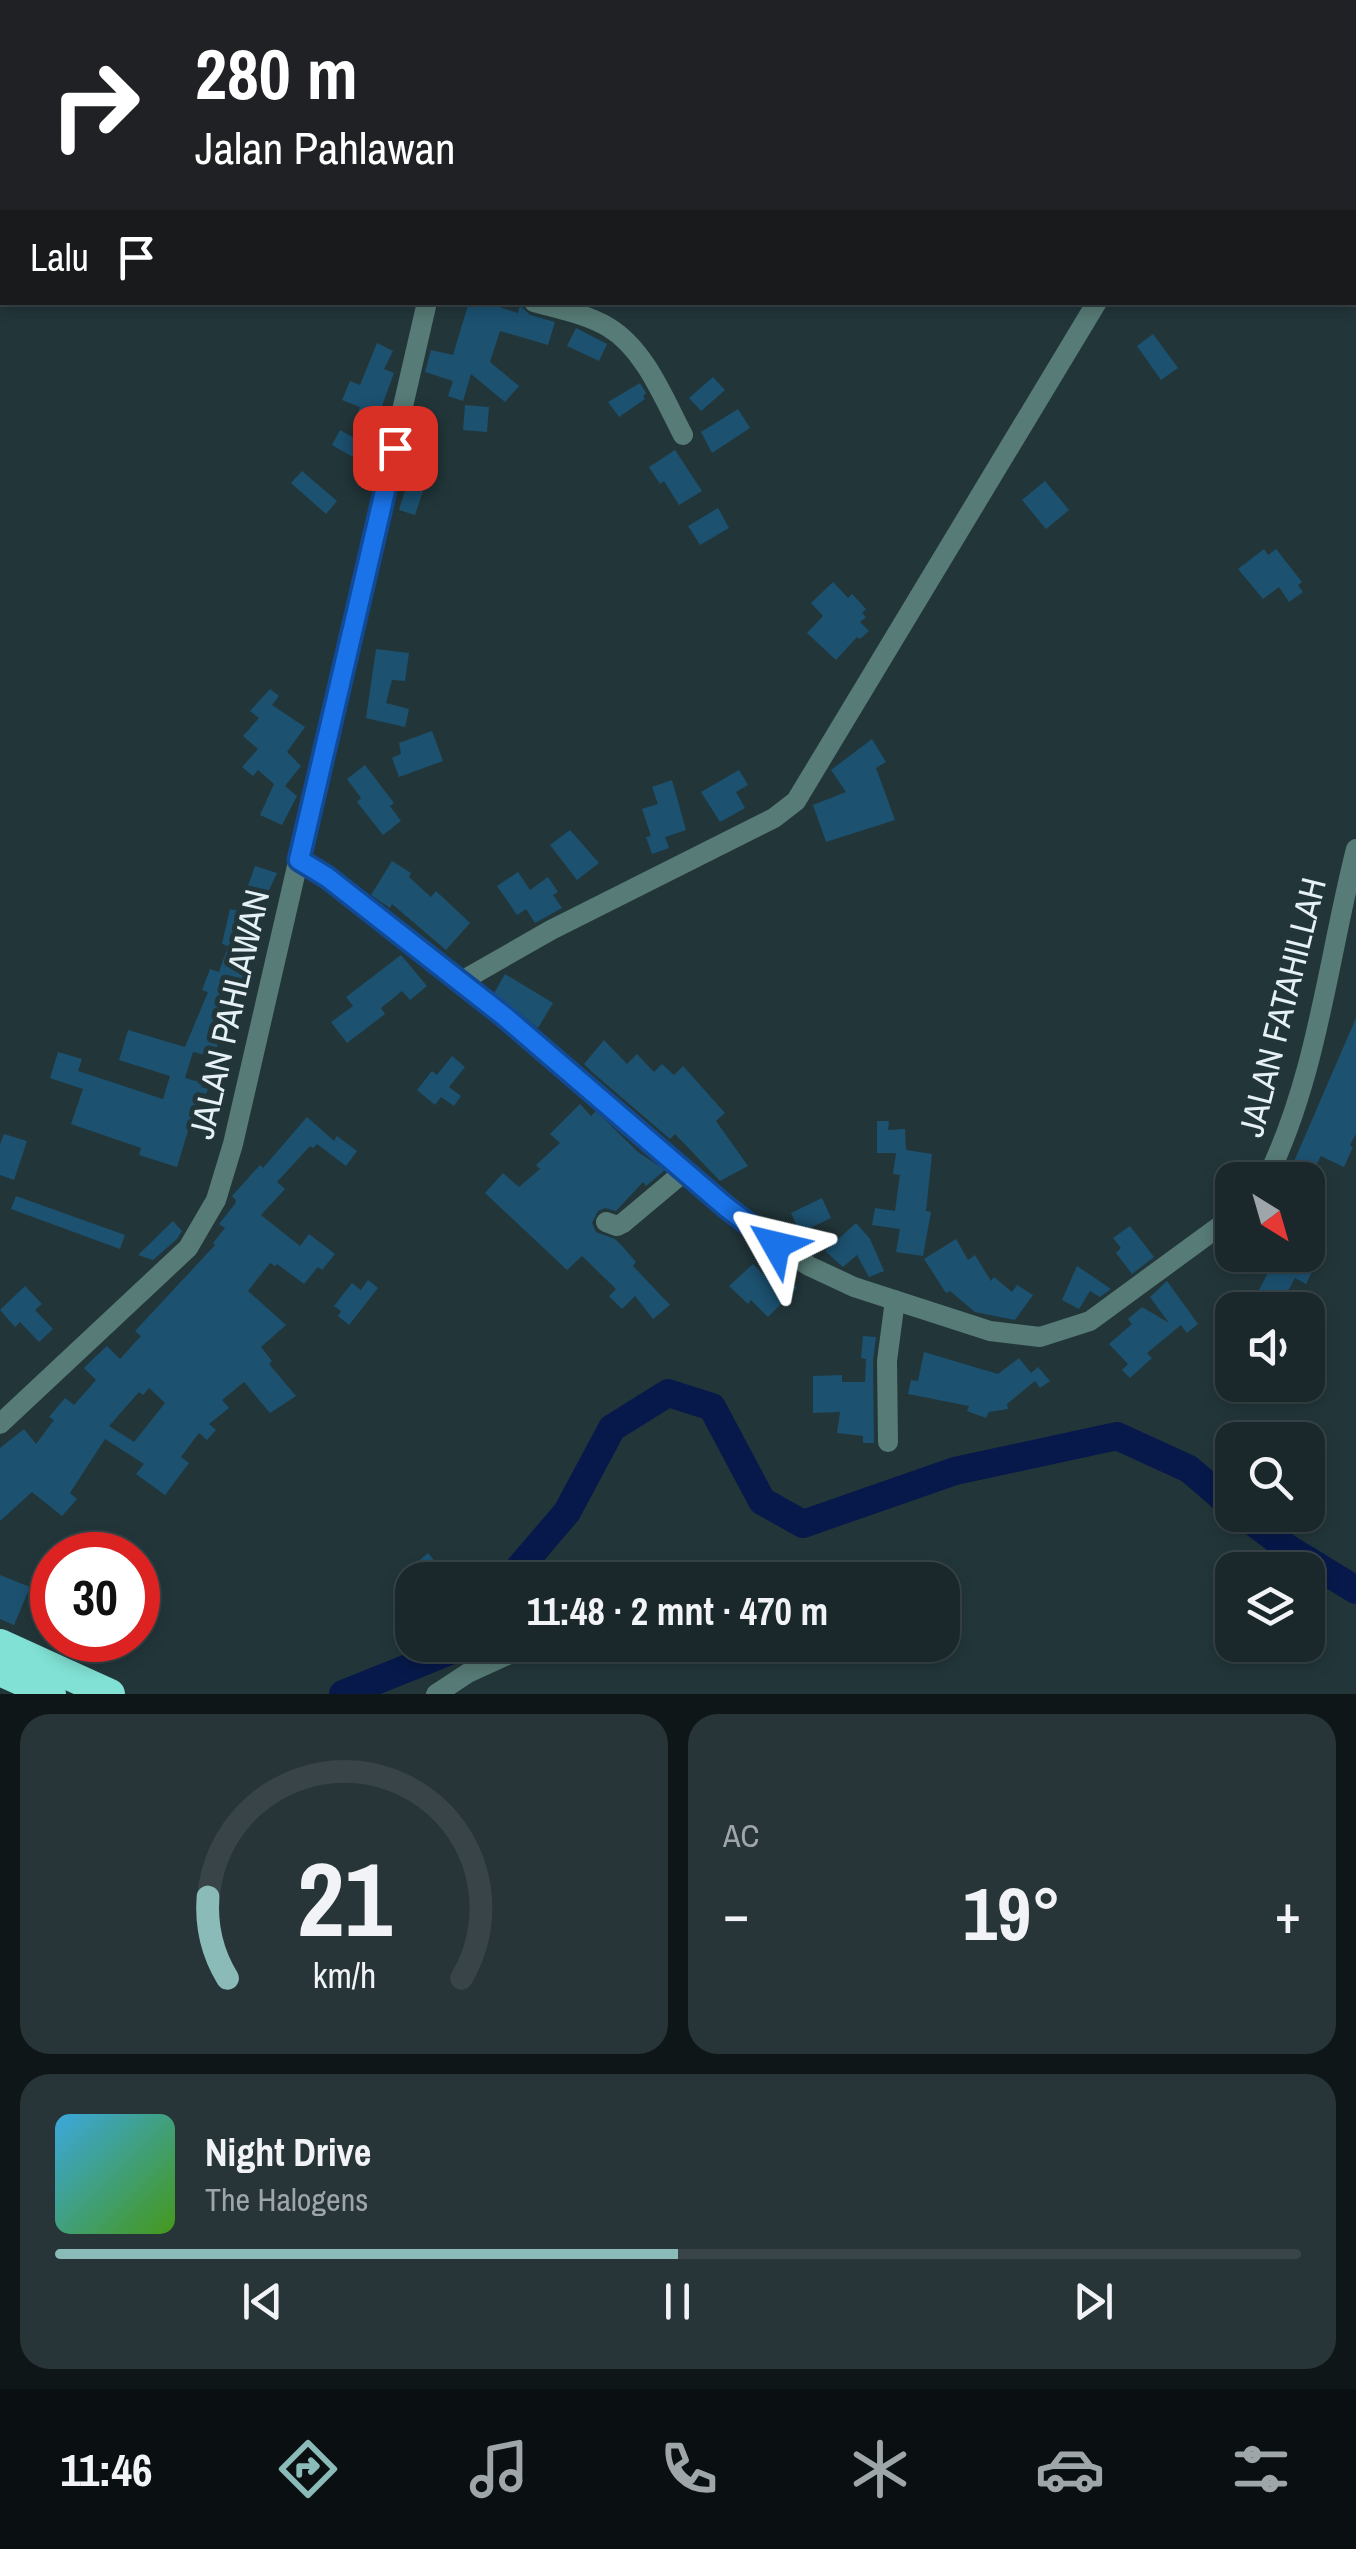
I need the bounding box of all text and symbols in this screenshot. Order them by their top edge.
text: 280 m [195,27,358,121]
icon: right [30,40,160,170]
text: Jalan Pahlawan [195,117,456,178]
icon: arrive [109,230,164,285]
text: Lalu [30,232,89,283]
pin [353,406,438,491]
icon: arrive [368,421,423,476]
street label: JALAN FATAHILLAH [1227,873,1337,1141]
street label: JALAN PAHLAWAN [178,885,280,1143]
north arrow [1215,1162,1325,1272]
map controls [1215,1162,1325,1662]
position arrow [724,1193,828,1297]
button: sound [1215,1292,1325,1402]
button: search [1215,1422,1325,1532]
speed limit sign: 30 [30,1532,160,1662]
button: layers [1215,1552,1325,1662]
text: 11:48 · 2 mnt · 470 m [527,1586,828,1637]
text: AC [723,1814,759,1857]
text: 21 [297,1828,392,1968]
text: 19° [963,1862,1061,1963]
text: − [723,1876,749,1950]
text: + [1275,1876,1301,1950]
text: km/h [312,1951,376,1999]
text: Night Drive [205,2127,371,2178]
text: The Halogens [205,2178,368,2221]
icon: previous [235,2274,290,2329]
icon: pause [650,2274,705,2329]
icon: next [1066,2274,1121,2329]
icon: directions [273,2434,343,2504]
icon: music [464,2434,534,2504]
icon: phone [654,2434,724,2504]
icon: climate [845,2434,915,2504]
icon: car [1035,2434,1105,2504]
icon: filters [1226,2434,1296,2504]
text: 11:46 [60,2439,153,2500]

